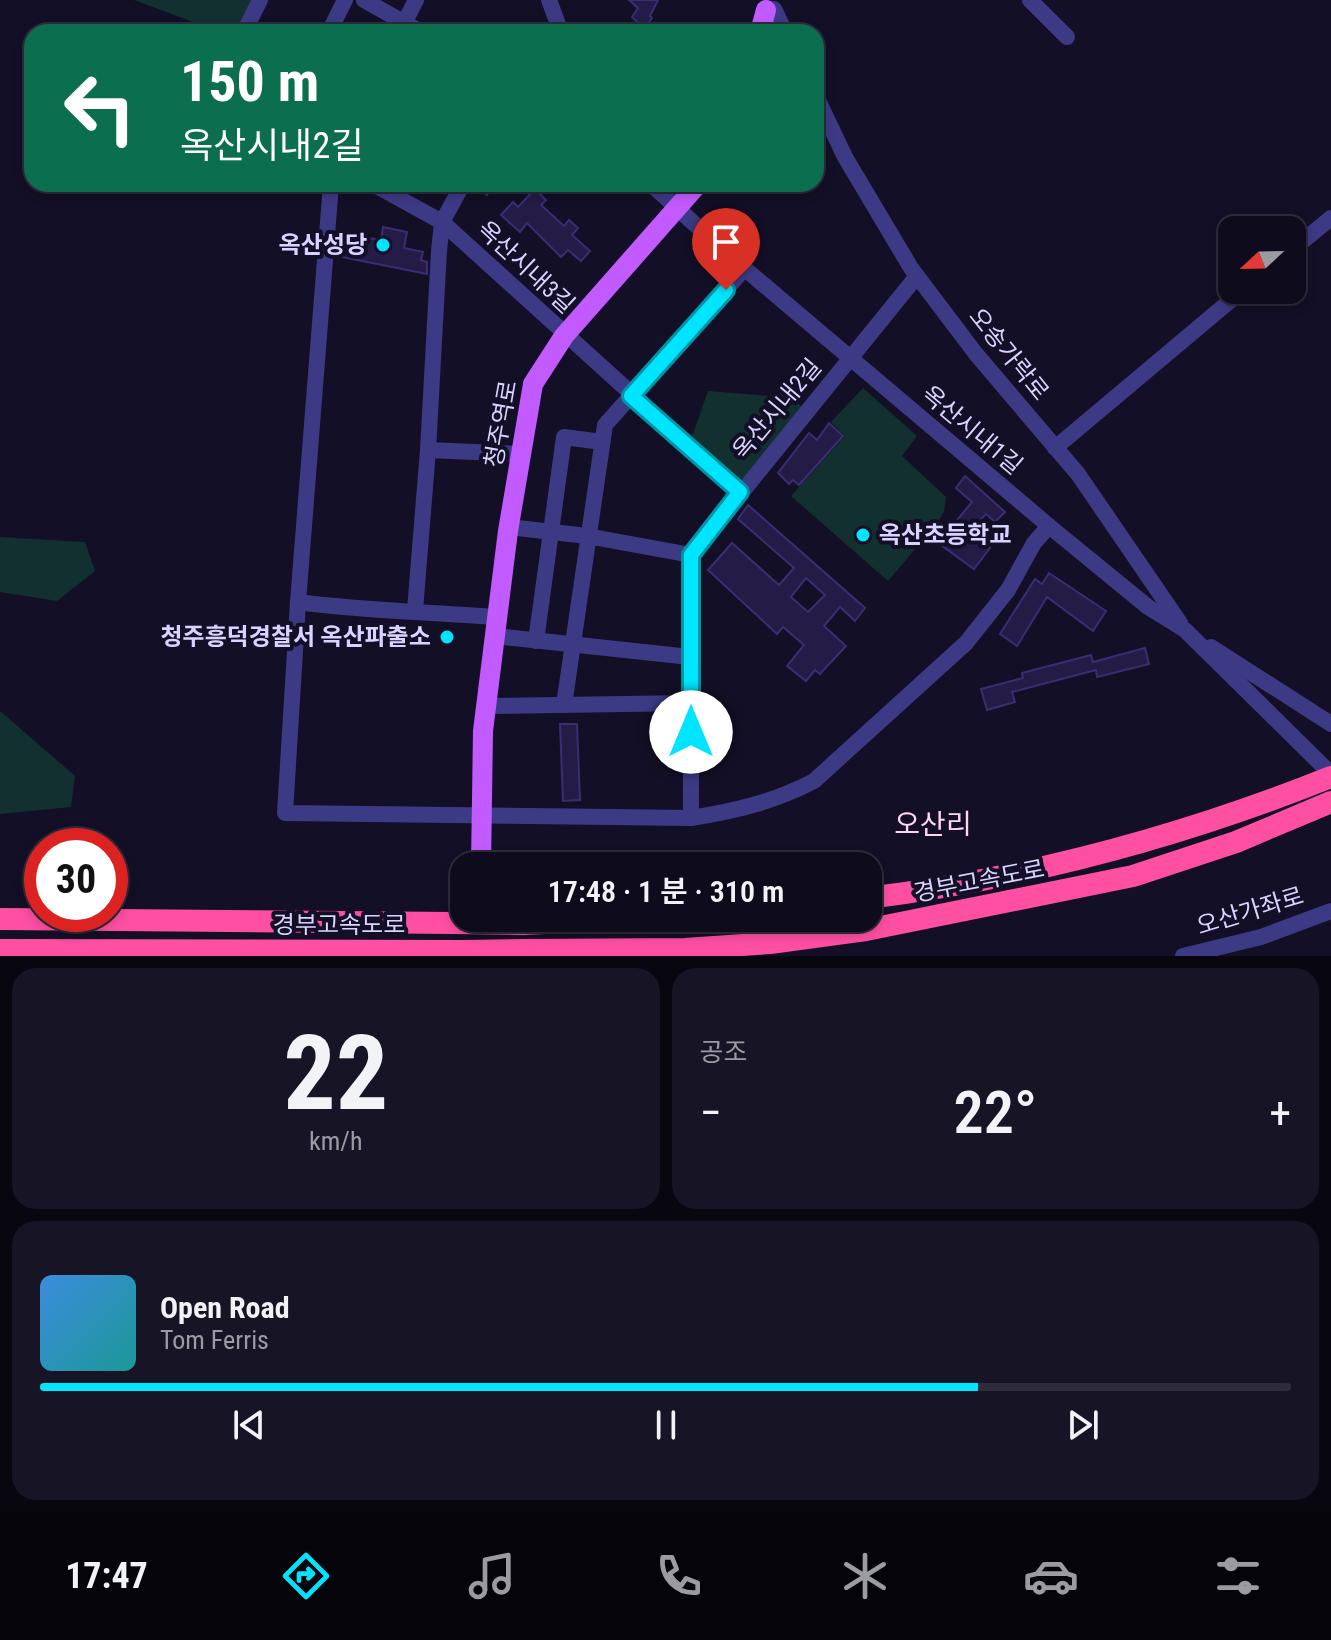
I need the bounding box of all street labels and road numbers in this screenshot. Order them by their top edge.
street label: 옥산시내3길 [472,215,580,319]
street label: 오송가락로 [963,302,1055,406]
street label: 옥산시내2길 [727,353,827,465]
street label: 청주역로 [480,378,522,470]
street label: 옥산시내1길 [916,380,1028,480]
street label: 경부고속도로 [911,855,1047,907]
street label: 오산가좌로 [1193,881,1307,941]
street label: 경부고속도로 [273,911,405,939]

